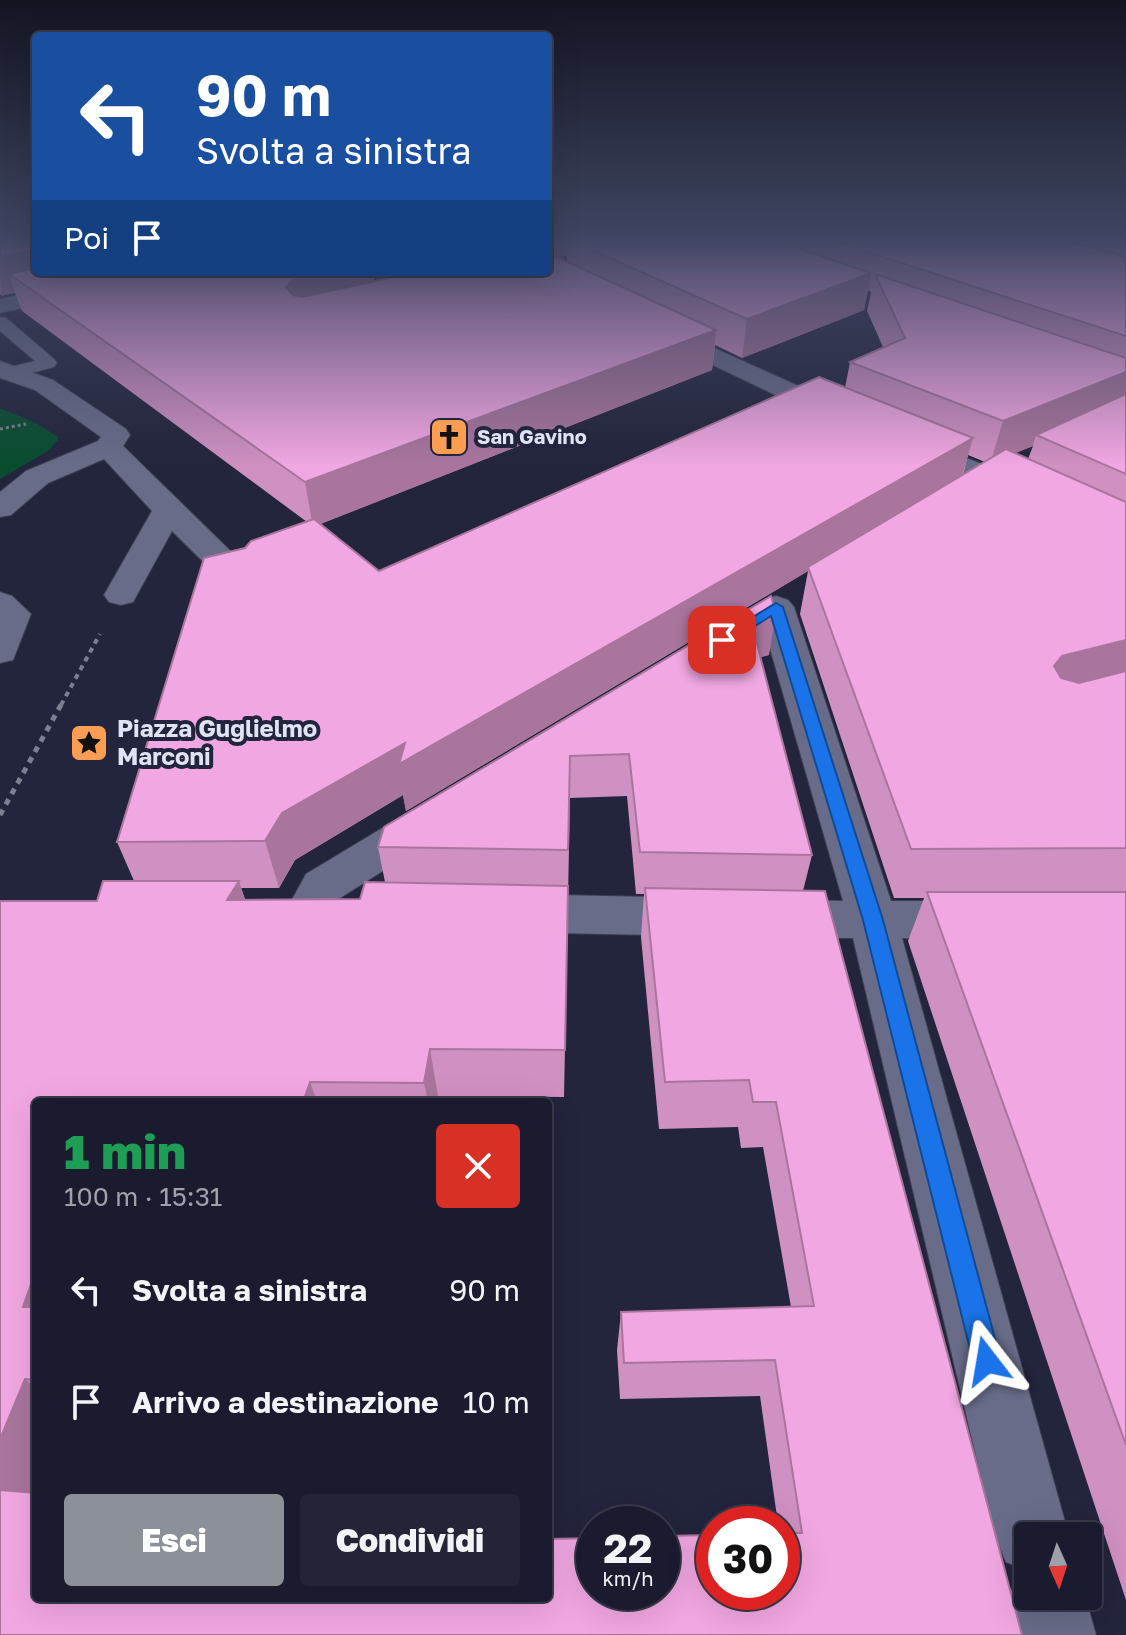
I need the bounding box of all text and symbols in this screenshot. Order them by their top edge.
text: 90 m [196,61,331,128]
icon: left [64,64,168,168]
text: Svolta a sinistra [196,129,472,172]
icon: arrive [125,216,169,260]
text: Poi [64,220,109,256]
church icon: San Gavino [428,416,470,458]
place label: San Gavino [477,424,587,448]
pin [688,606,756,674]
icon: arrive [700,618,744,662]
place label: Piazza Guglielmo Marconi [117,713,317,770]
place icon: Piazza Guglielmo Marconi [68,722,110,764]
text: 1 min [64,1122,186,1180]
button: close [436,1124,520,1208]
text: 100 m · 15:31 [64,1181,222,1212]
icon: left [64,1268,108,1312]
text: Svolta a sinistra [132,1272,367,1308]
text: 90 m [449,1272,520,1308]
position arrow [945,1319,1029,1403]
icon: arrive [64,1380,108,1424]
text: Arrivo a destinazione [132,1384,439,1420]
text: 10 m [463,1384,530,1420]
button: Esci [64,1494,284,1586]
button: Condividi [300,1494,520,1586]
speed limit sign: 30 [696,1506,800,1610]
north arrow [1014,1522,1102,1610]
map controls [1014,1522,1102,1610]
text: 22 [604,1524,652,1572]
text: km/h [603,1566,653,1590]

